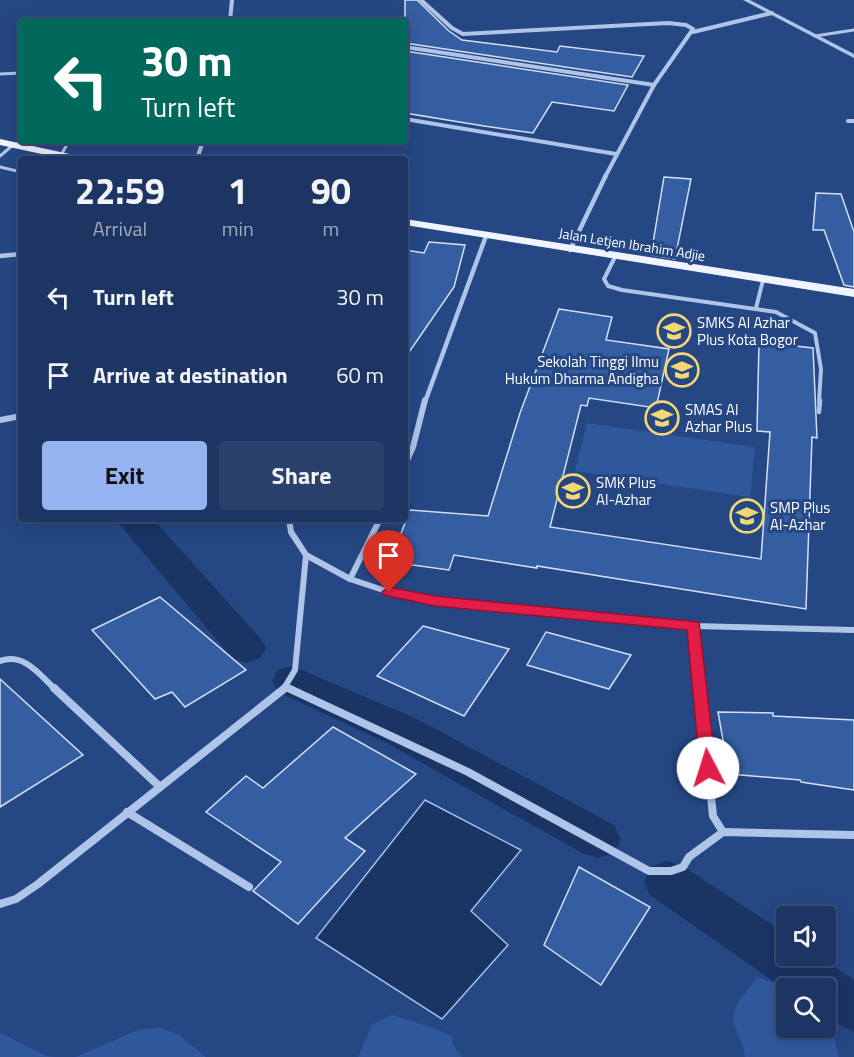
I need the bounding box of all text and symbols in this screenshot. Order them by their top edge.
text: 30 m [141,28,233,92]
icon: left [42,42,120,120]
text: Turn left [141,86,235,127]
text: 22:59 [75,163,165,218]
text: 1 [228,163,248,218]
text: 90 [311,163,351,218]
text: Arrival [93,213,147,244]
text: min [222,213,254,244]
text: m [322,213,339,244]
street label: Jalan Letjen Ibrahim Adjie [557,222,707,266]
text: Turn left [93,280,174,314]
text: 30 m [336,280,384,314]
icon: left [42,281,75,314]
place label: SMKS Al Azhar Plus Kota Bogor [697,311,798,351]
school or university icon: SMKS Al Azhar Plus Kota Bogor [656,313,692,349]
place label: Sekolah Tinggi Ilmu Hukum Dharma Andigha [505,350,659,390]
school or university icon: Sekolah Tinggi Ilmu Hukum Dharma Andigha [664,352,700,388]
text: Arrive at destination [93,358,288,392]
text: 60 m [336,358,384,392]
icon: arrive [42,359,75,392]
place label: SMAS Al Azhar Plus [685,398,752,438]
school or university icon: SMAS Al Azhar Plus [644,400,680,436]
button: Exit [42,441,207,510]
button: Share [219,441,384,510]
place label: SMK Plus Al-Azhar [596,471,656,511]
school or university icon: SMK Plus Al-Azhar [555,473,591,509]
place label: SMP Plus Al-Azhar [770,496,830,536]
school or university icon: SMP Plus Al-Azhar [729,498,765,534]
pin [363,530,414,592]
icon: arrive [372,539,405,572]
position arrow [676,736,740,800]
map controls [776,906,836,1038]
button: sound [776,906,836,966]
button: search [776,978,836,1038]

